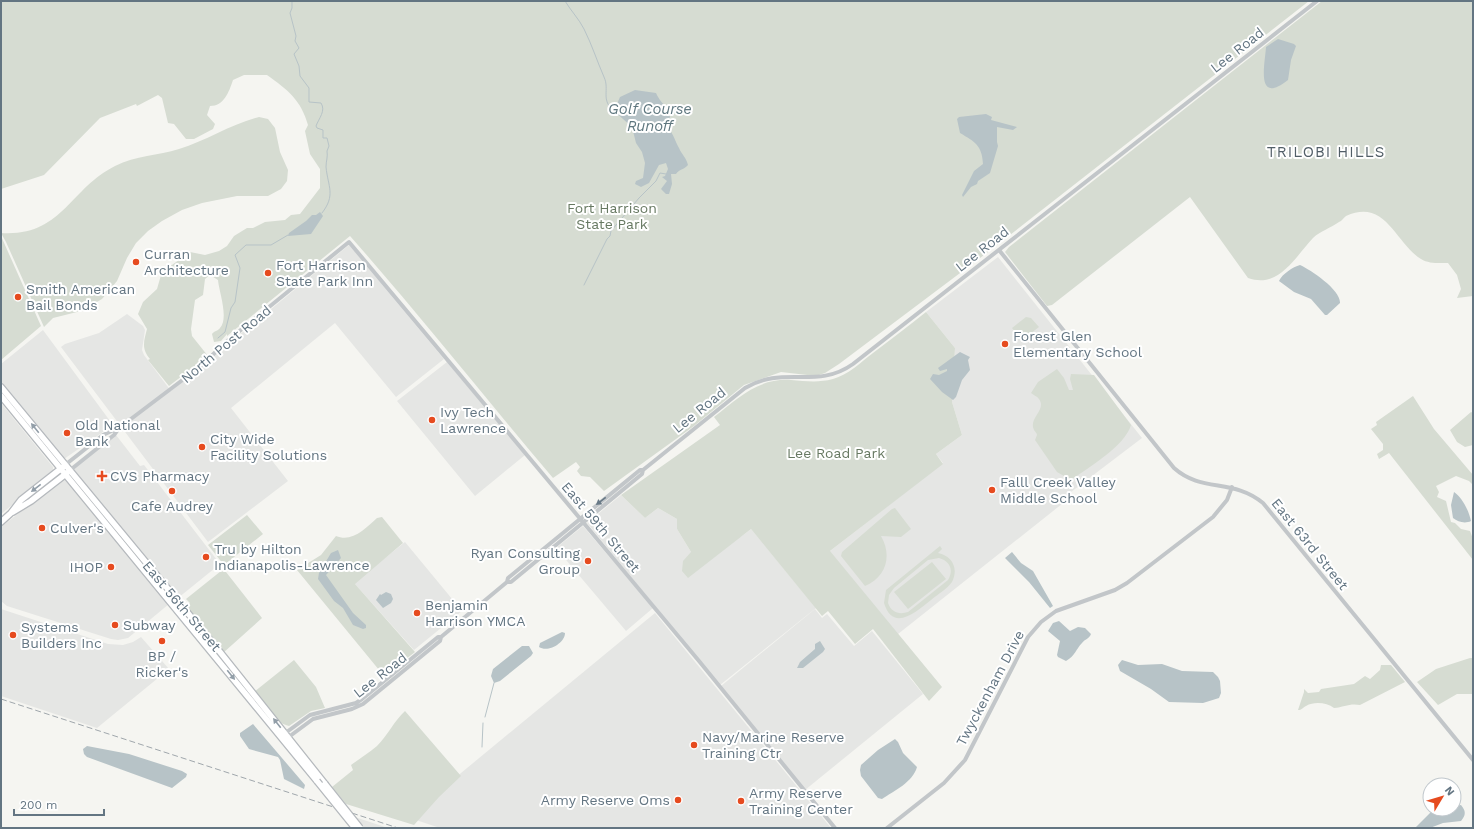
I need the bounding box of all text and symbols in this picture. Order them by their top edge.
street label: Lee Road [1207,24,1267,76]
water label: Golf Course Runoff [608,100,692,135]
district label: TRILOBI HILLS [1267,143,1385,161]
park label: Fort Harrison State Park [567,200,657,232]
street label: Lee Road [952,223,1012,275]
place label: Curran Architecture [144,246,229,278]
marker: Curran Architecture [131,257,141,267]
place label: Fort Harrison State Park Inn [276,257,373,289]
marker: Fort Harrison State Park Inn [263,268,273,278]
place label: Smith American Bail Bonds [26,281,135,313]
marker: Smith American Bail Bonds [13,292,23,302]
street label: North Post Road [178,302,274,386]
place label: Forest Glen Elementary School [1013,328,1143,360]
marker: Forest Glen Elementary School [1000,339,1010,349]
street label: Lee Road [669,384,729,436]
place label: Ivy Tech Lawrence [440,404,506,436]
marker: Ivy Tech Lawrence [427,415,437,425]
place label: Old National Bank [75,417,161,449]
one-way arrow [30,423,39,434]
marker: Old National Bank [62,428,72,438]
place label: City Wide Facility Solutions [210,431,327,463]
marker: City Wide Facility Solutions [197,442,207,452]
park label: Lee Road Park [787,445,885,461]
place label: CVS Pharmacy [110,468,210,484]
marker: CVS Pharmacy [97,471,107,481]
place label: Falll Creek Valley Middle School [1000,474,1117,506]
street label: East 59th Street [559,479,644,576]
one-way arrow [31,483,42,492]
marker: Falll Creek Valley Middle School [987,485,997,495]
marker: Cafe Audrey [167,486,177,496]
street label: East 63rd Street [1268,495,1352,593]
one-way arrow [596,497,607,505]
place label: Cafe Audrey [131,498,214,514]
place label: Culver's [50,520,104,536]
marker: Culver's [37,523,47,533]
place label: Tru by Hilton Indianapolis-Lawrence [214,541,369,573]
place label: Ryan Consulting Group [470,545,581,577]
marker: Tru by Hilton Indianapolis-Lawrence [201,552,211,562]
marker: Ryan Consulting Group [583,556,593,566]
street label: East 56th Street [140,558,225,655]
place label: IHOP [70,559,103,575]
marker: IHOP [106,562,116,572]
place label: Benjamin Harrison YMCA [425,597,525,629]
marker: Benjamin Harrison YMCA [412,608,422,618]
place label: Subway [123,617,176,633]
place label: Systems Builders Inc [21,619,102,651]
marker: Subway [110,620,120,630]
street label: Twyckenham Drive [953,628,1027,748]
marker: Systems Builders Inc [8,630,18,640]
marker: BP / Ricker's [157,636,167,646]
place label: BP / Ricker's [136,648,188,680]
street label: Lee Road [350,649,410,701]
one-way arrow [226,669,235,680]
one-way arrow [273,718,282,729]
place label: Navy/Marine Reserve Training Ctr [702,729,844,761]
marker: Navy/Marine Reserve Training Ctr [689,740,699,750]
north arrow [1422,777,1462,817]
text: N [1442,784,1457,798]
place label: Army Reserve Training Center [749,785,853,817]
scale bar [14,791,104,817]
place label: Army Reserve Oms [541,792,670,808]
marker: Army Reserve Oms [673,795,683,805]
marker: Army Reserve Training Center [736,796,746,806]
text: 200 m [20,798,57,812]

